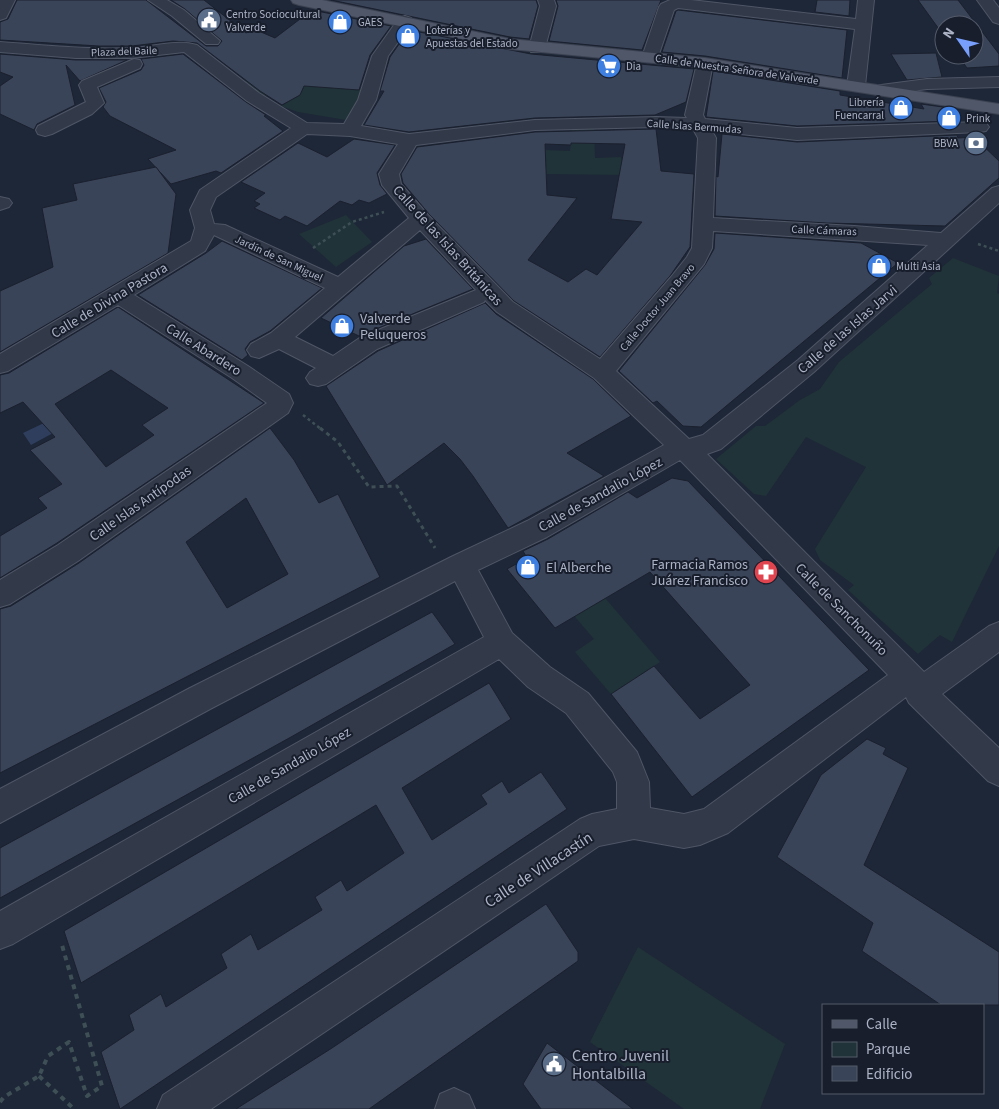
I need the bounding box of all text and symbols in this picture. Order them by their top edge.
public building icon: Centro Sociocultural Valverde [196,7,222,33]
place label: Centro Sociocultural Valverde [226,7,320,35]
shop icon: GAES [327,9,353,35]
place label: GAES [358,15,383,30]
north arrow [934,15,984,65]
shop icon: Loterías y Apuestas del Estado [395,23,421,49]
place label: Loterías y Apuestas del Estado [426,23,518,51]
text: N [938,24,960,43]
street label: Plaza del Baile [91,43,158,60]
street label: Calle de Nuestra Señora de Valverde [654,51,820,88]
supermarket icon: Dia [596,53,622,79]
place label: Dia [626,59,641,74]
place label: Librería Fuencarral [835,95,884,123]
shop icon: Librería Fuencarral [888,95,914,121]
shop icon: Prink [936,105,962,131]
place label: Prink [966,111,991,126]
street label: Calle Islas Bermudas [646,116,742,137]
bank icon: BBVA [963,130,989,156]
place label: BBVA [934,136,958,151]
street label: Calle de las Islas Británicas [388,181,507,310]
street label: Calle Cámaras [791,222,857,239]
street label: Jardín de San Miguel [232,231,325,285]
shop icon: Multi Asia [866,253,892,279]
street label: Calle de Divina Pastora [47,258,172,344]
place label: Multi Asia [896,259,941,274]
street label: Calle Doctor Juan Bravo [616,260,698,354]
street label: Calle de las Islas Jarvi [793,281,902,379]
place label: Valverde Peluqueros [360,309,426,345]
shop icon: Valverde Peluqueros [329,313,355,339]
street label: Calle Abardero [162,319,245,381]
street label: Calle de Sandalio López [535,452,666,537]
street label: Calle Islas Antípodas [86,461,196,547]
shop icon: El Alberche [515,554,541,580]
place label: Farmacia Ramos Juárez Francisco [651,555,748,591]
place label: El Alberche [546,558,611,578]
pharmacy icon: Farmacia Ramos Juárez Francisco [753,559,779,585]
street label: Calle de Sanchonuño [790,559,892,661]
street label: Calle de Sandalio López [224,722,355,809]
street label: Calle de Villacastín [480,827,597,913]
legend [822,1004,984,1094]
text: Calle [866,1014,897,1035]
text: Parque [866,1039,910,1060]
place label: Centro Juvenil Hontalbilla [572,1045,669,1085]
public building icon: Centro Juvenil Hontalbilla [541,1051,567,1077]
text: Edificio [866,1064,913,1085]

